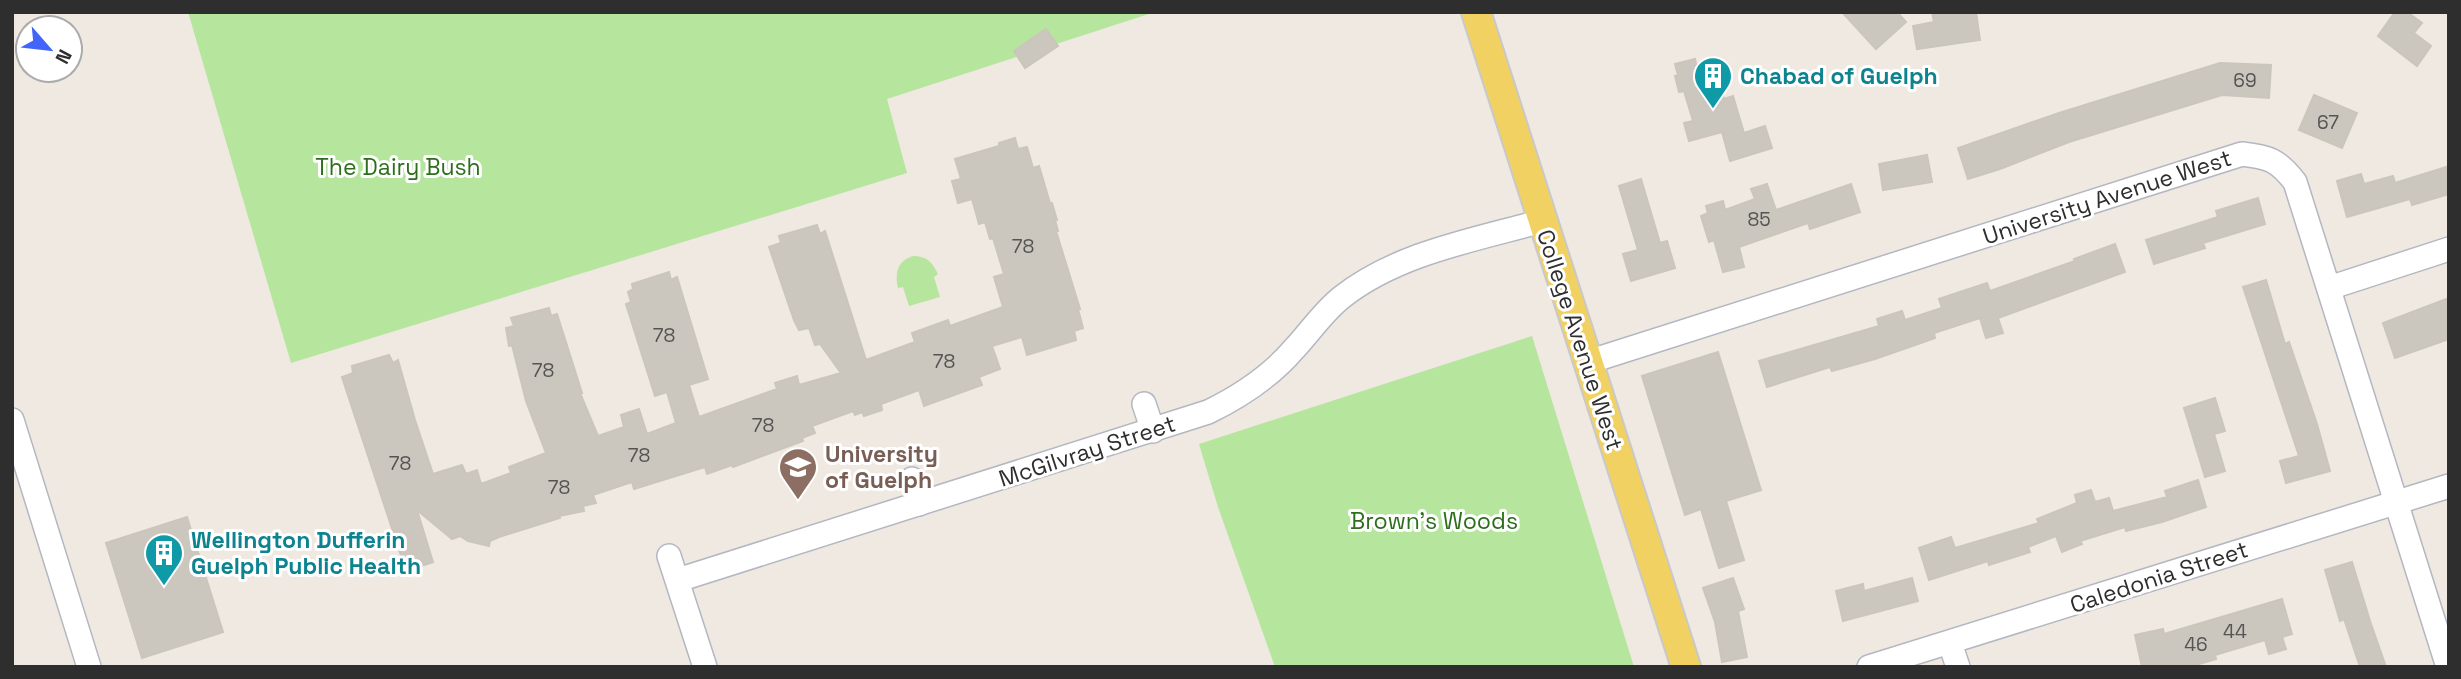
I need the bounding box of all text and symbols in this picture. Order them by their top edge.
north arrow [14,14,84,84]
text: N [50,45,78,68]
building icon: Chabad of Guelph [1692,55,1734,110]
place label: Chabad of Guelph [1740,61,1938,91]
house number: 69 [2233,68,2257,93]
house number: 67 [2317,110,2339,135]
street label: University Avenue West [1979,143,2235,251]
park label: The Dairy Bush [315,152,481,182]
house number: 85 [1747,207,1771,232]
street label: College Avenue West [1530,226,1630,454]
house number: 78 [1012,234,1034,259]
house number: 78 [653,323,675,348]
house number: 78 [933,349,955,374]
house number: 78 [532,358,554,383]
street label: McGilvray Street [995,408,1179,494]
house number: 78 [752,413,774,438]
place label: University of Guelph [825,439,938,495]
house number: 78 [628,443,650,468]
school or university icon: University of Guelph [777,446,819,501]
house number: 78 [389,451,411,476]
house number: 78 [548,475,570,500]
park label: Brown's Woods [1350,506,1518,536]
place label: Wellington Dufferin Guelph Public Health [191,525,421,581]
building icon: Wellington Dufferin Guelph Public Health [143,532,185,587]
street label: Caledonia Street [2066,534,2252,620]
house number: 44 [2223,619,2247,644]
house number: 46 [2184,632,2208,657]

